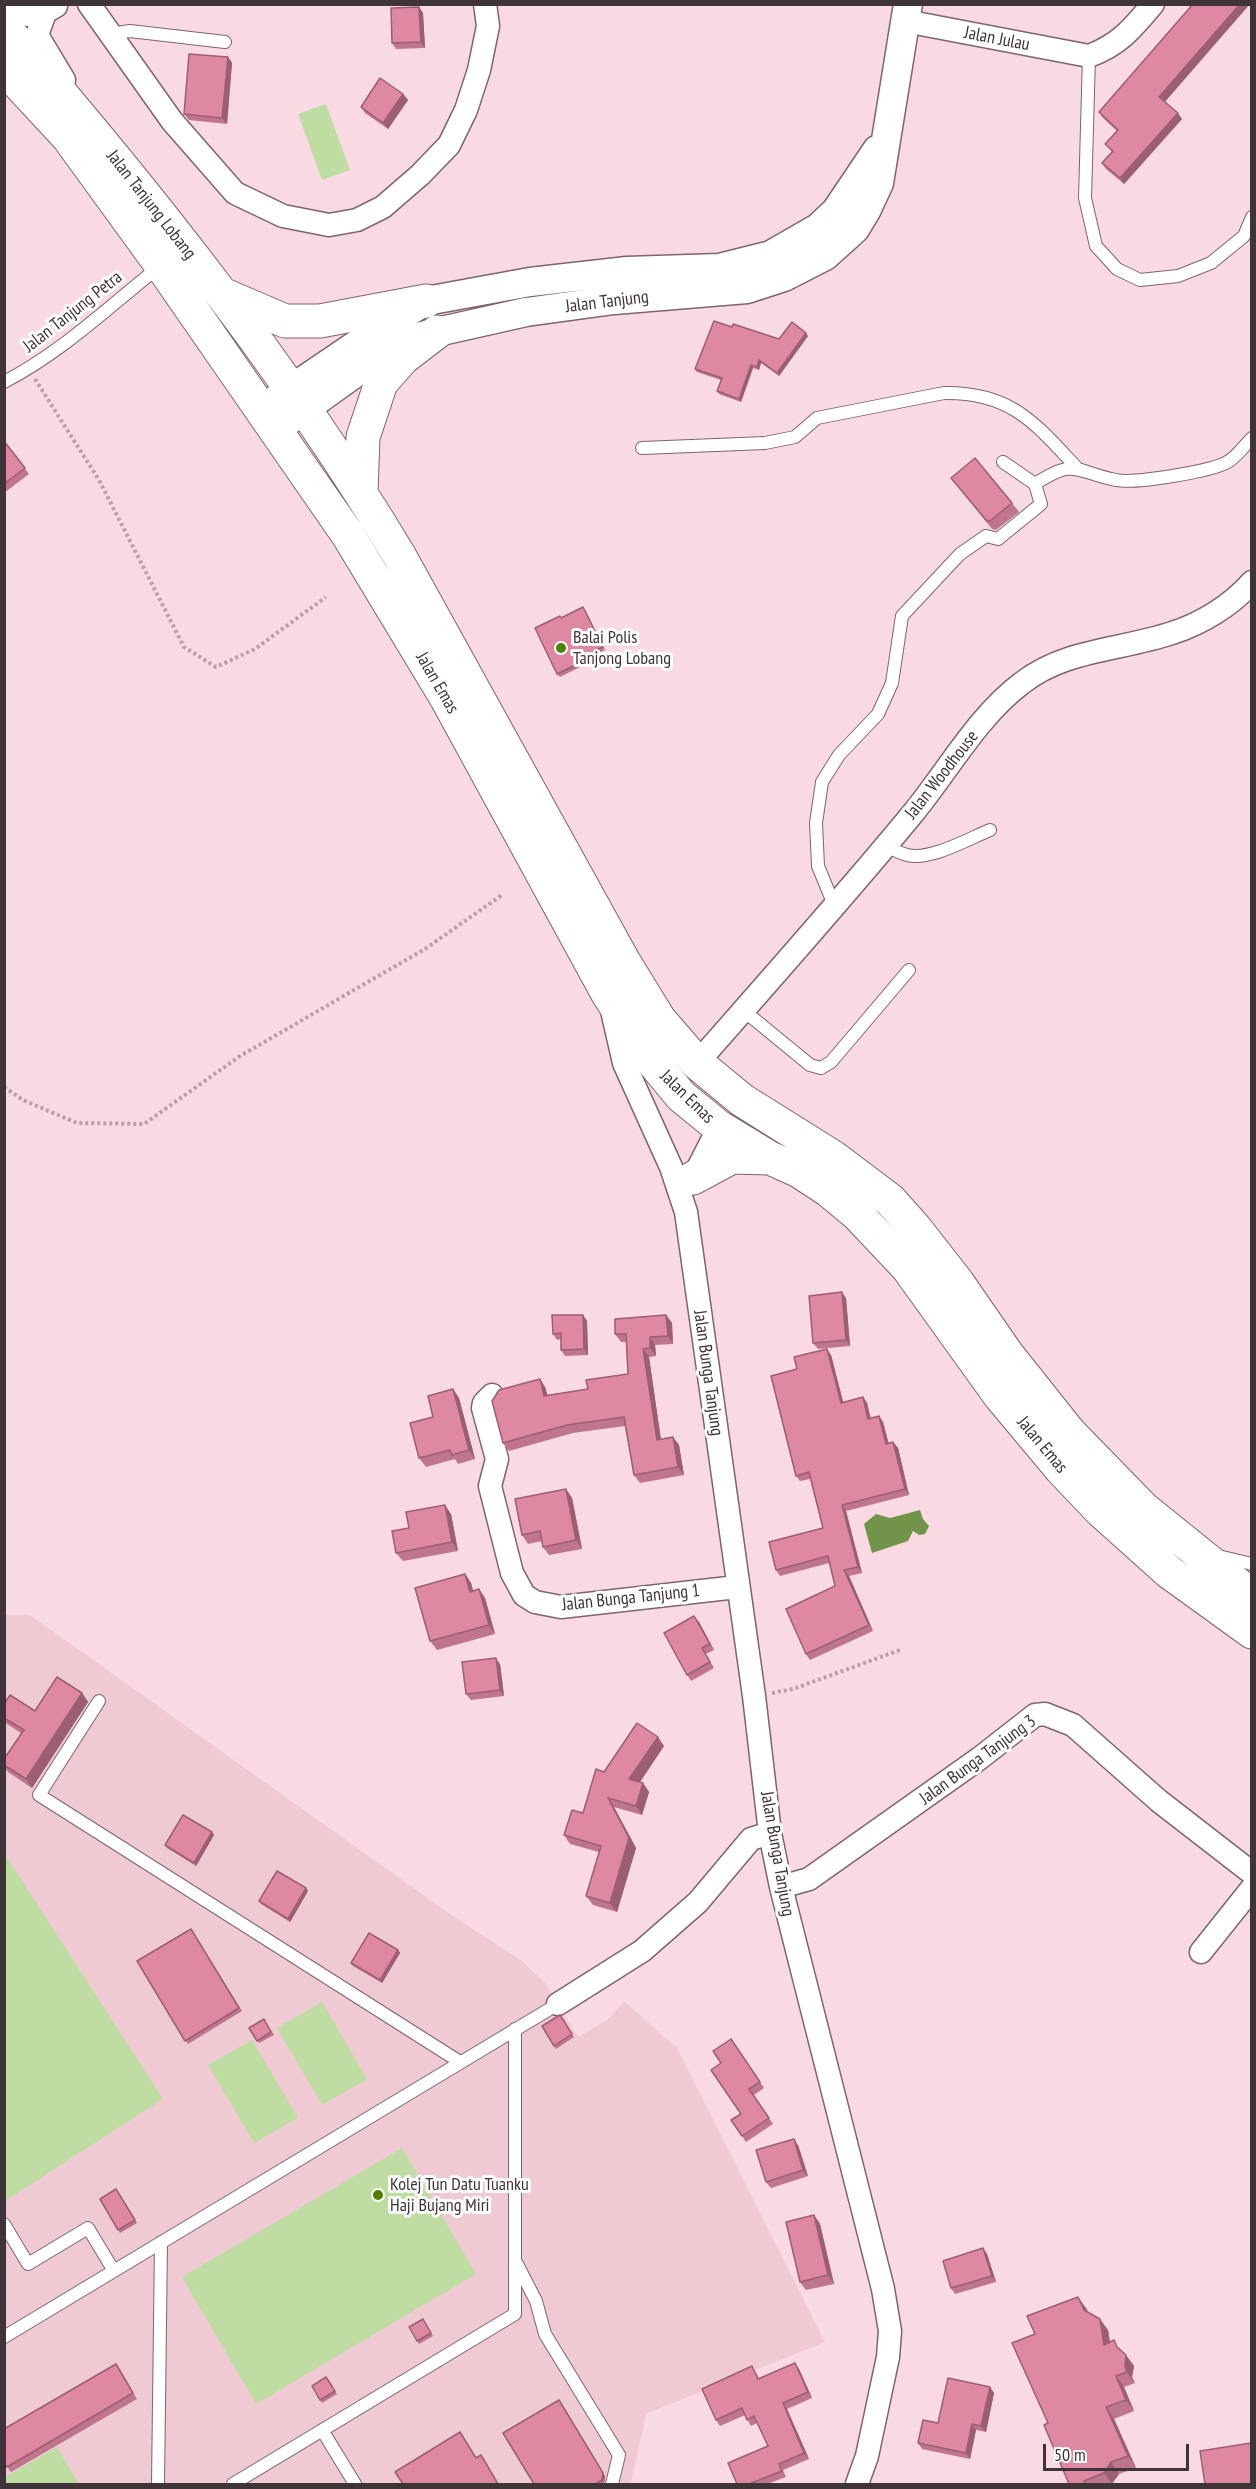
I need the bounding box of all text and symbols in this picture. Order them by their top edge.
street label: Jalan Julau [963,22,1031,56]
street label: Jalan Tanjung Lobang [102,146,200,264]
street label: Jalan Tanjung Petra [19,267,127,357]
street label: Jalan Tanjung [564,286,650,318]
place label: Balai Polis Tanjong Lobang [573,627,671,670]
marker: Balai Polis Tanjong Lobang [554,641,568,655]
street label: Jalan Emas [411,648,463,718]
street label: Jalan Woodhouse [901,726,983,824]
street label: Jalan Emas [655,1066,719,1128]
street label: Jalan Bunga Tanjung [688,1309,728,1437]
street label: Jalan Emas [1012,1412,1072,1478]
street label: Jalan Bunga Tanjung 1 [561,1580,701,1616]
street label: Jalan Bunga Tanjung 3 [916,1711,1040,1809]
street label: Jalan Bunga Tanjung [755,1790,799,1918]
place label: Kolej Tun Datu Tuanku Haji Bujang Miri [390,2174,529,2216]
marker: Kolej Tun Datu Tuanku Haji Bujang Miri [371,2188,385,2202]
scale bar [1046,2432,1192,2470]
text: 50 m [1054,2443,1086,2466]

